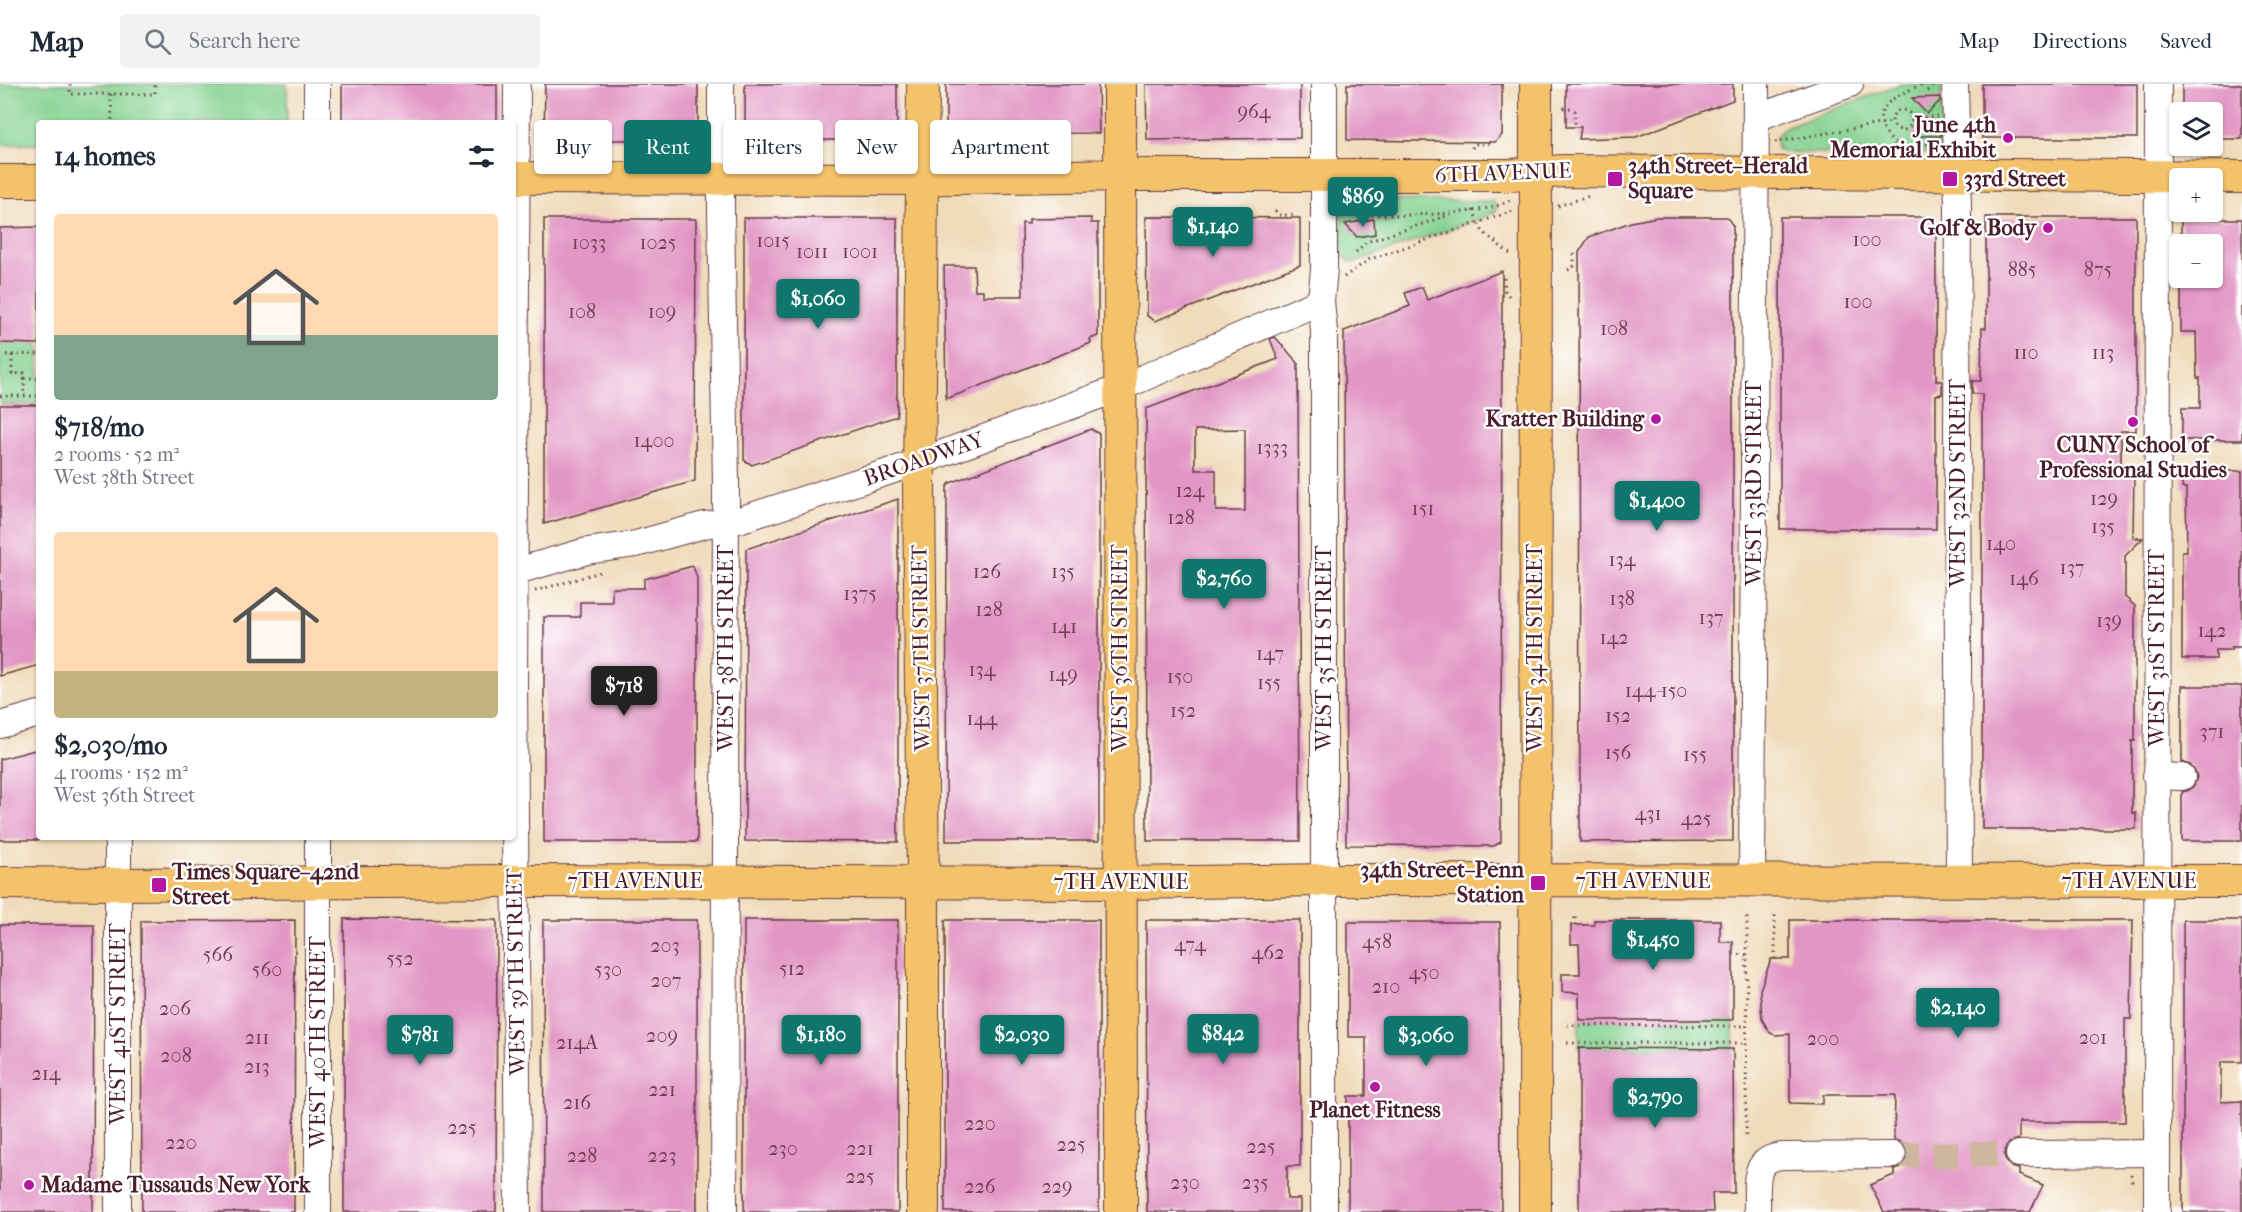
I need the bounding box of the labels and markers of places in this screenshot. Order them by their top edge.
place label: June 4th Memorial Exhibit [1829,112,1997,163]
marker: June 4th Memorial Exhibit [2001,131,2015,145]
place label: 34th Street–Herald Square [1628,153,1809,204]
place label: 33rd Street [1964,166,2067,192]
marker: 34th Street–Herald Square [1606,170,1624,188]
marker: 33rd Street [1941,170,1959,188]
pin: $869 [1327,177,1399,228]
pin: $1,140 [1164,207,1262,258]
place label: Golf & Body [1920,215,2037,241]
marker: Golf & Body [2041,221,2055,235]
pin: $1,060 [769,279,867,330]
place label: Kratter Building [1486,406,1645,432]
marker: Kratter Building [1649,412,1663,426]
marker: CUNY School of Professional Studies [2126,415,2140,429]
place label: CUNY School of Professional Studies [2039,432,2227,483]
pin: $1,400 [1608,481,1706,532]
pin: $2,760 [1175,559,1273,610]
pin: $718 [588,666,660,717]
place label: 34th Street–Penn Station [1360,857,1524,908]
place label: Times Square–42nd Street [171,859,360,910]
marker: 34th Street–Penn Station [1529,874,1547,892]
marker: Times Square–42nd Street [150,876,168,894]
pin: $1,450 [1604,920,1702,971]
pin: $2,140 [1909,988,2007,1039]
pin: $842 [1187,1014,1259,1065]
pin: $781 [384,1015,456,1066]
pin: $1,180 [772,1015,870,1066]
pin: $2,030 [973,1015,1071,1066]
pin: $3,060 [1377,1016,1475,1067]
pin: $2,790 [1606,1078,1704,1129]
marker: Planet Fitness [1368,1080,1382,1094]
place label: Planet Fitness [1309,1097,1441,1123]
place label: Madame Tussauds New York [40,1172,311,1198]
marker: Madame Tussauds New York [22,1178,36,1192]

